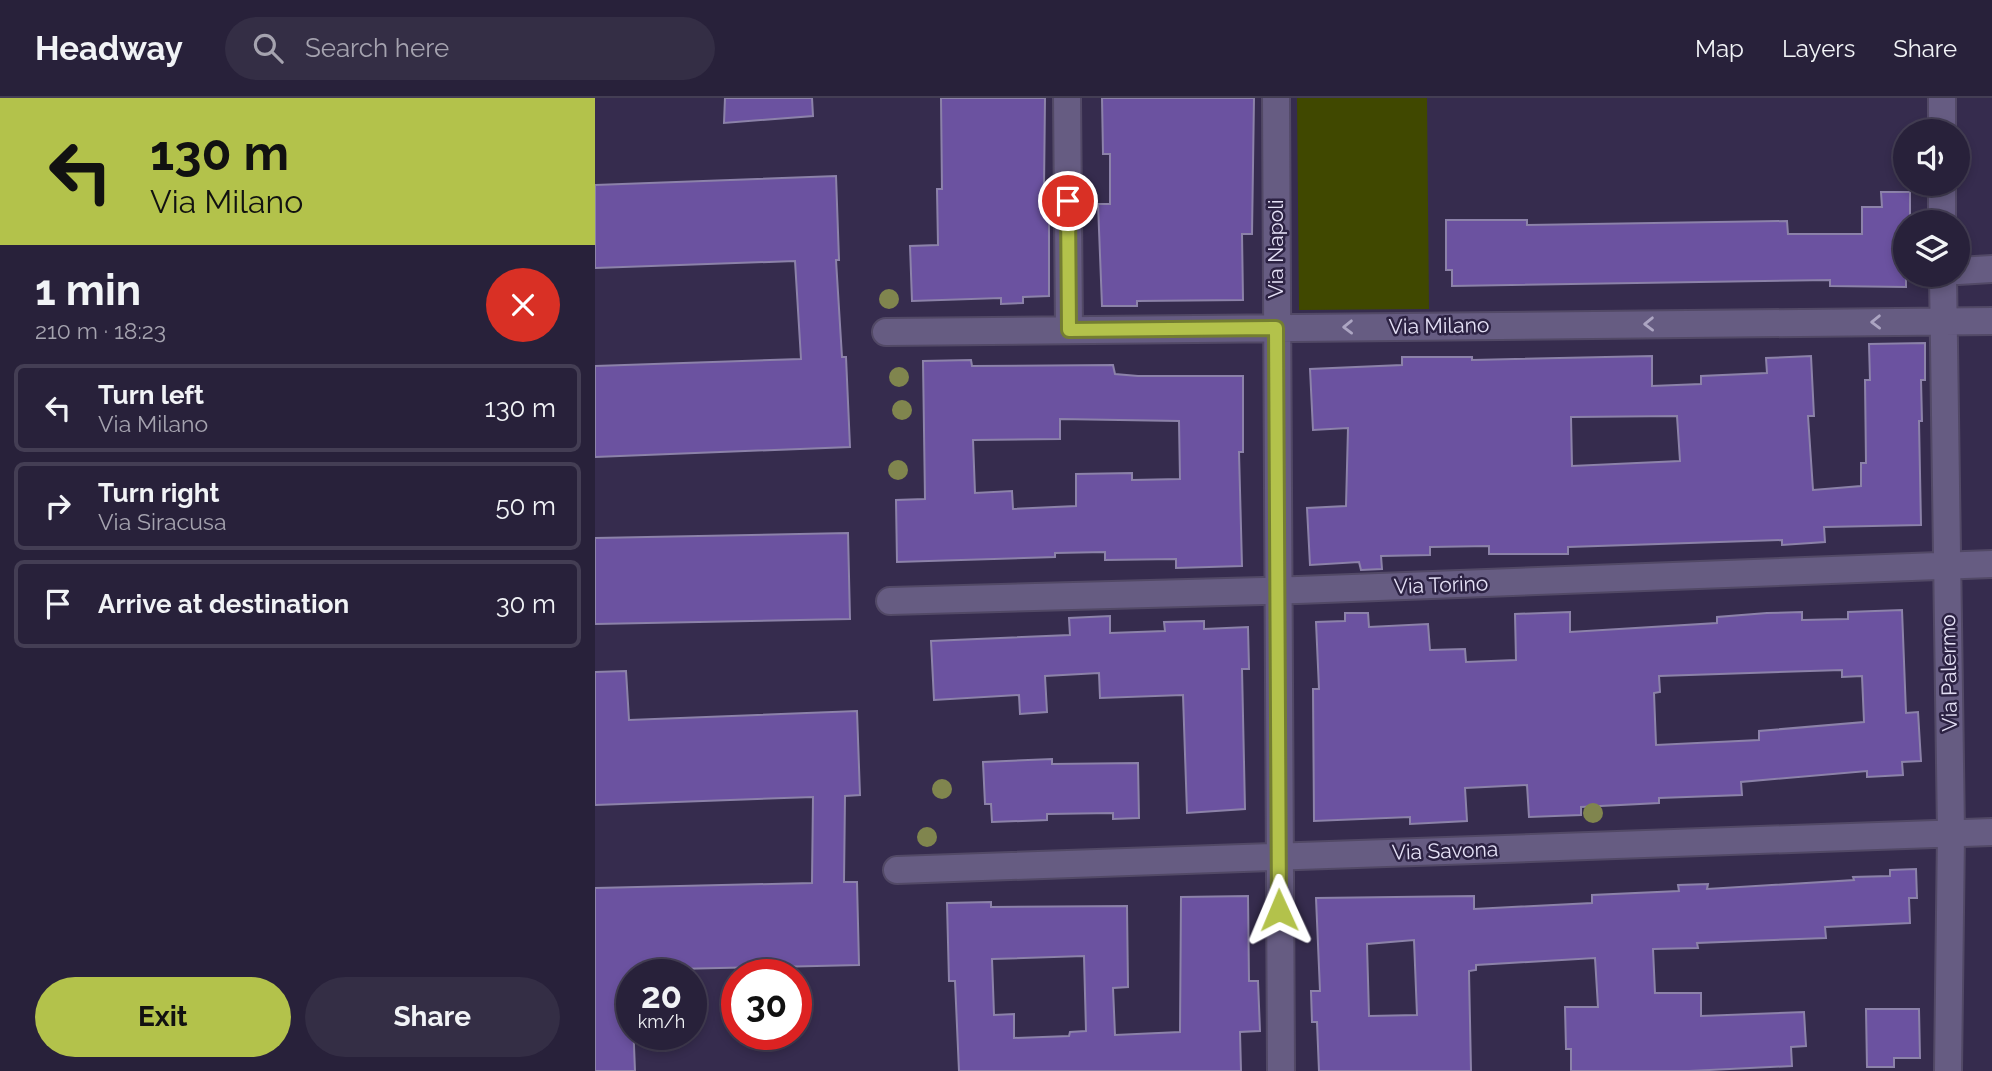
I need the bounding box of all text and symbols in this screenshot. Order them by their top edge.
search box [225,17,715,80]
text: Headway [35,29,183,68]
icon: search [249,29,287,67]
text: Search here [305,33,449,63]
text: Map [1695,34,1744,63]
text: Layers [1782,34,1855,63]
text: Share [1893,34,1957,63]
map controls [1893,119,1970,287]
button: sound [1893,119,1970,196]
text: 130 m [150,124,289,181]
icon: left [35,126,126,217]
pin [1038,171,1098,231]
icon: arrive [1049,182,1087,220]
text: Via Milano [150,183,303,220]
street label: Via Napoli [1263,200,1288,298]
button: layers [1893,210,1970,287]
text: 1 min [35,266,141,315]
button: close [486,268,560,342]
street label: Via Milano [1389,312,1489,339]
one-way arrow [1870,314,1881,330]
text: 210 m · 18:23 [35,317,166,344]
one-way arrow [1643,317,1654,332]
one-way arrow [1342,319,1352,335]
text: Turn left [98,380,204,410]
icon: left [39,389,77,427]
text: 130 m [485,393,556,423]
text: Via Milano [98,410,208,437]
text: Turn right [98,478,219,508]
icon: right [39,487,77,525]
text: 50 m [495,491,556,521]
text: Via Siracusa [98,508,227,535]
street label: Via Torino [1393,570,1489,599]
icon: arrive [39,585,77,623]
text: Arrive at destination [98,589,349,619]
text: 30 m [496,589,556,619]
street label: Via Palermo [1935,614,1962,732]
street label: Via Savona [1391,836,1499,865]
position arrow [1242,873,1316,947]
speed limit sign: 30 [721,959,812,1050]
text: 20 [641,975,682,1016]
button: Exit [35,977,291,1057]
button: Share [305,977,560,1057]
text: km/h [638,1011,685,1032]

